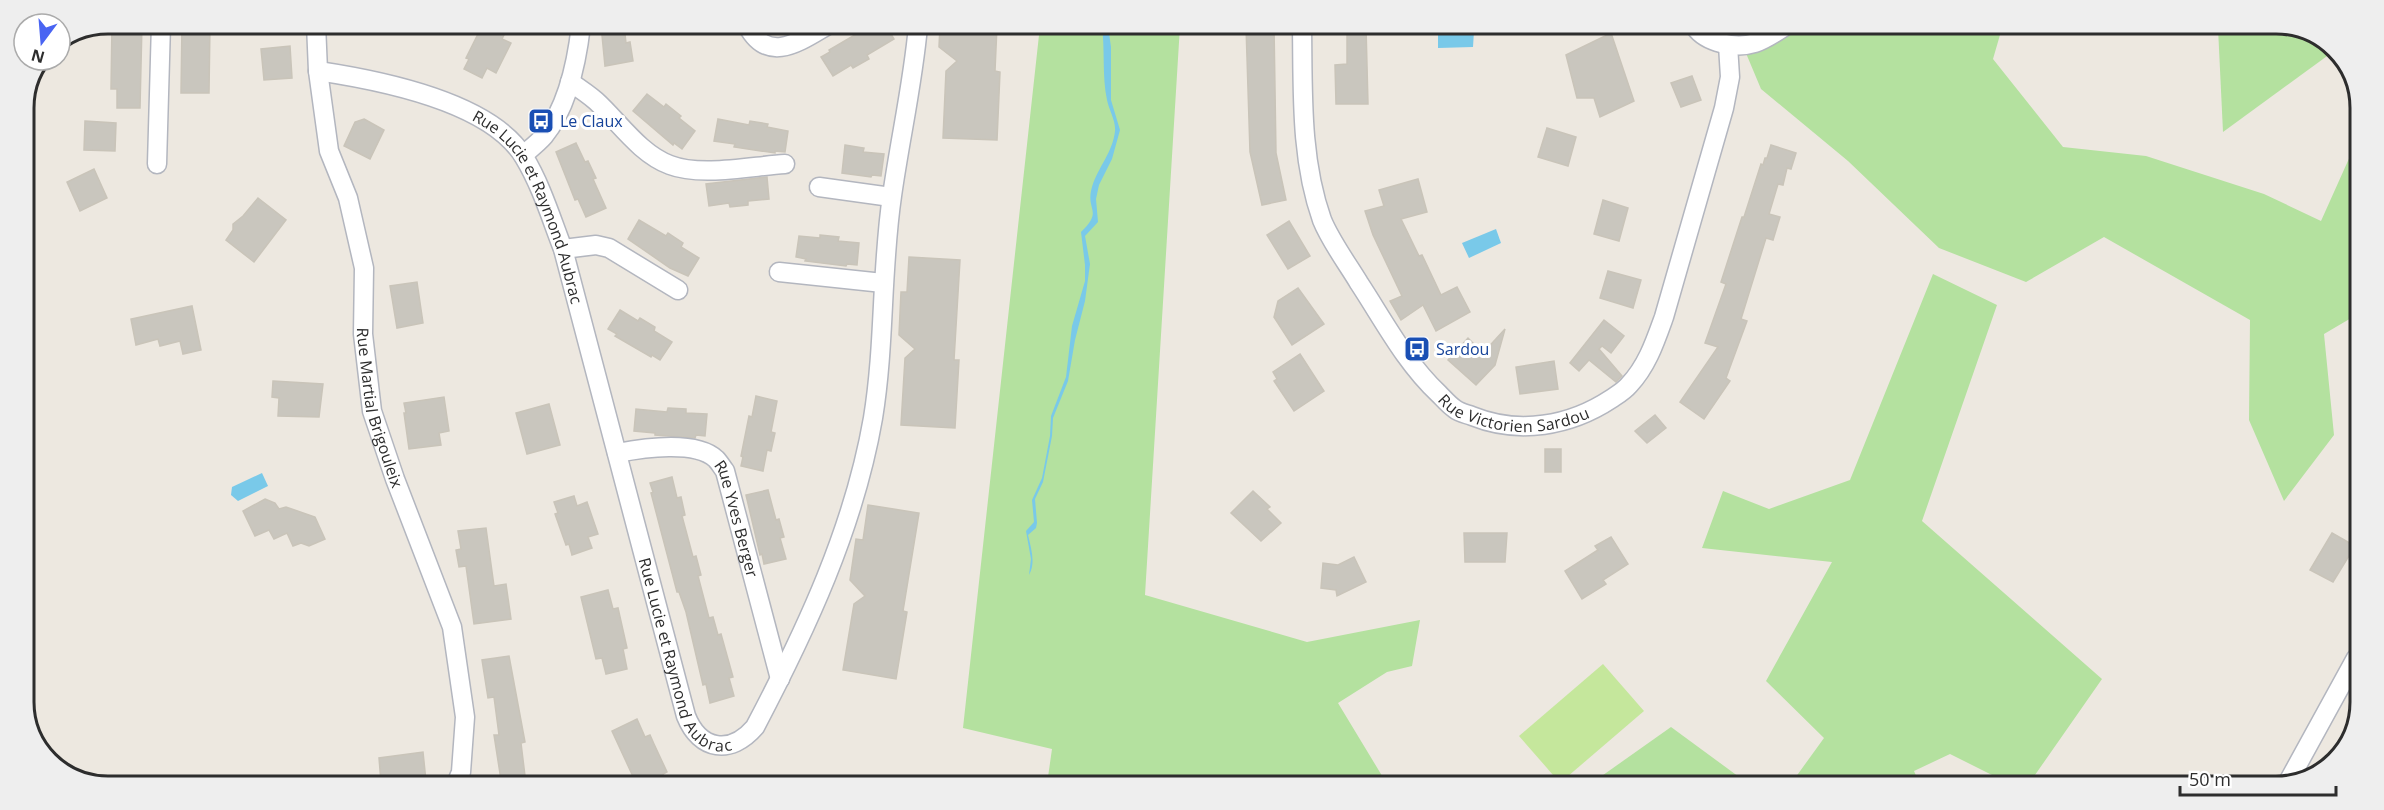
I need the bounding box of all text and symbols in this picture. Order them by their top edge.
north arrow [12,12,72,72]
text: N [29,44,47,69]
street label: Rue Lucie et Raymond Aubrac [469,105,588,306]
bus stop icon: Le Claux [526,106,556,136]
place label: Le Claux [560,110,623,132]
street label: Rue Martial Brigouleix [352,328,409,491]
bus stop icon: Sardou [1402,334,1432,364]
place label: Sardou [1436,338,1489,360]
street label: Rue Victorien Sardou [1433,389,1592,437]
street label: Rue Yves Berger [710,456,764,580]
street label: Rue Lucie et Raymond Aubrac [634,555,734,757]
scale bar [2180,759,2336,797]
text: 50 m [2189,767,2231,791]

